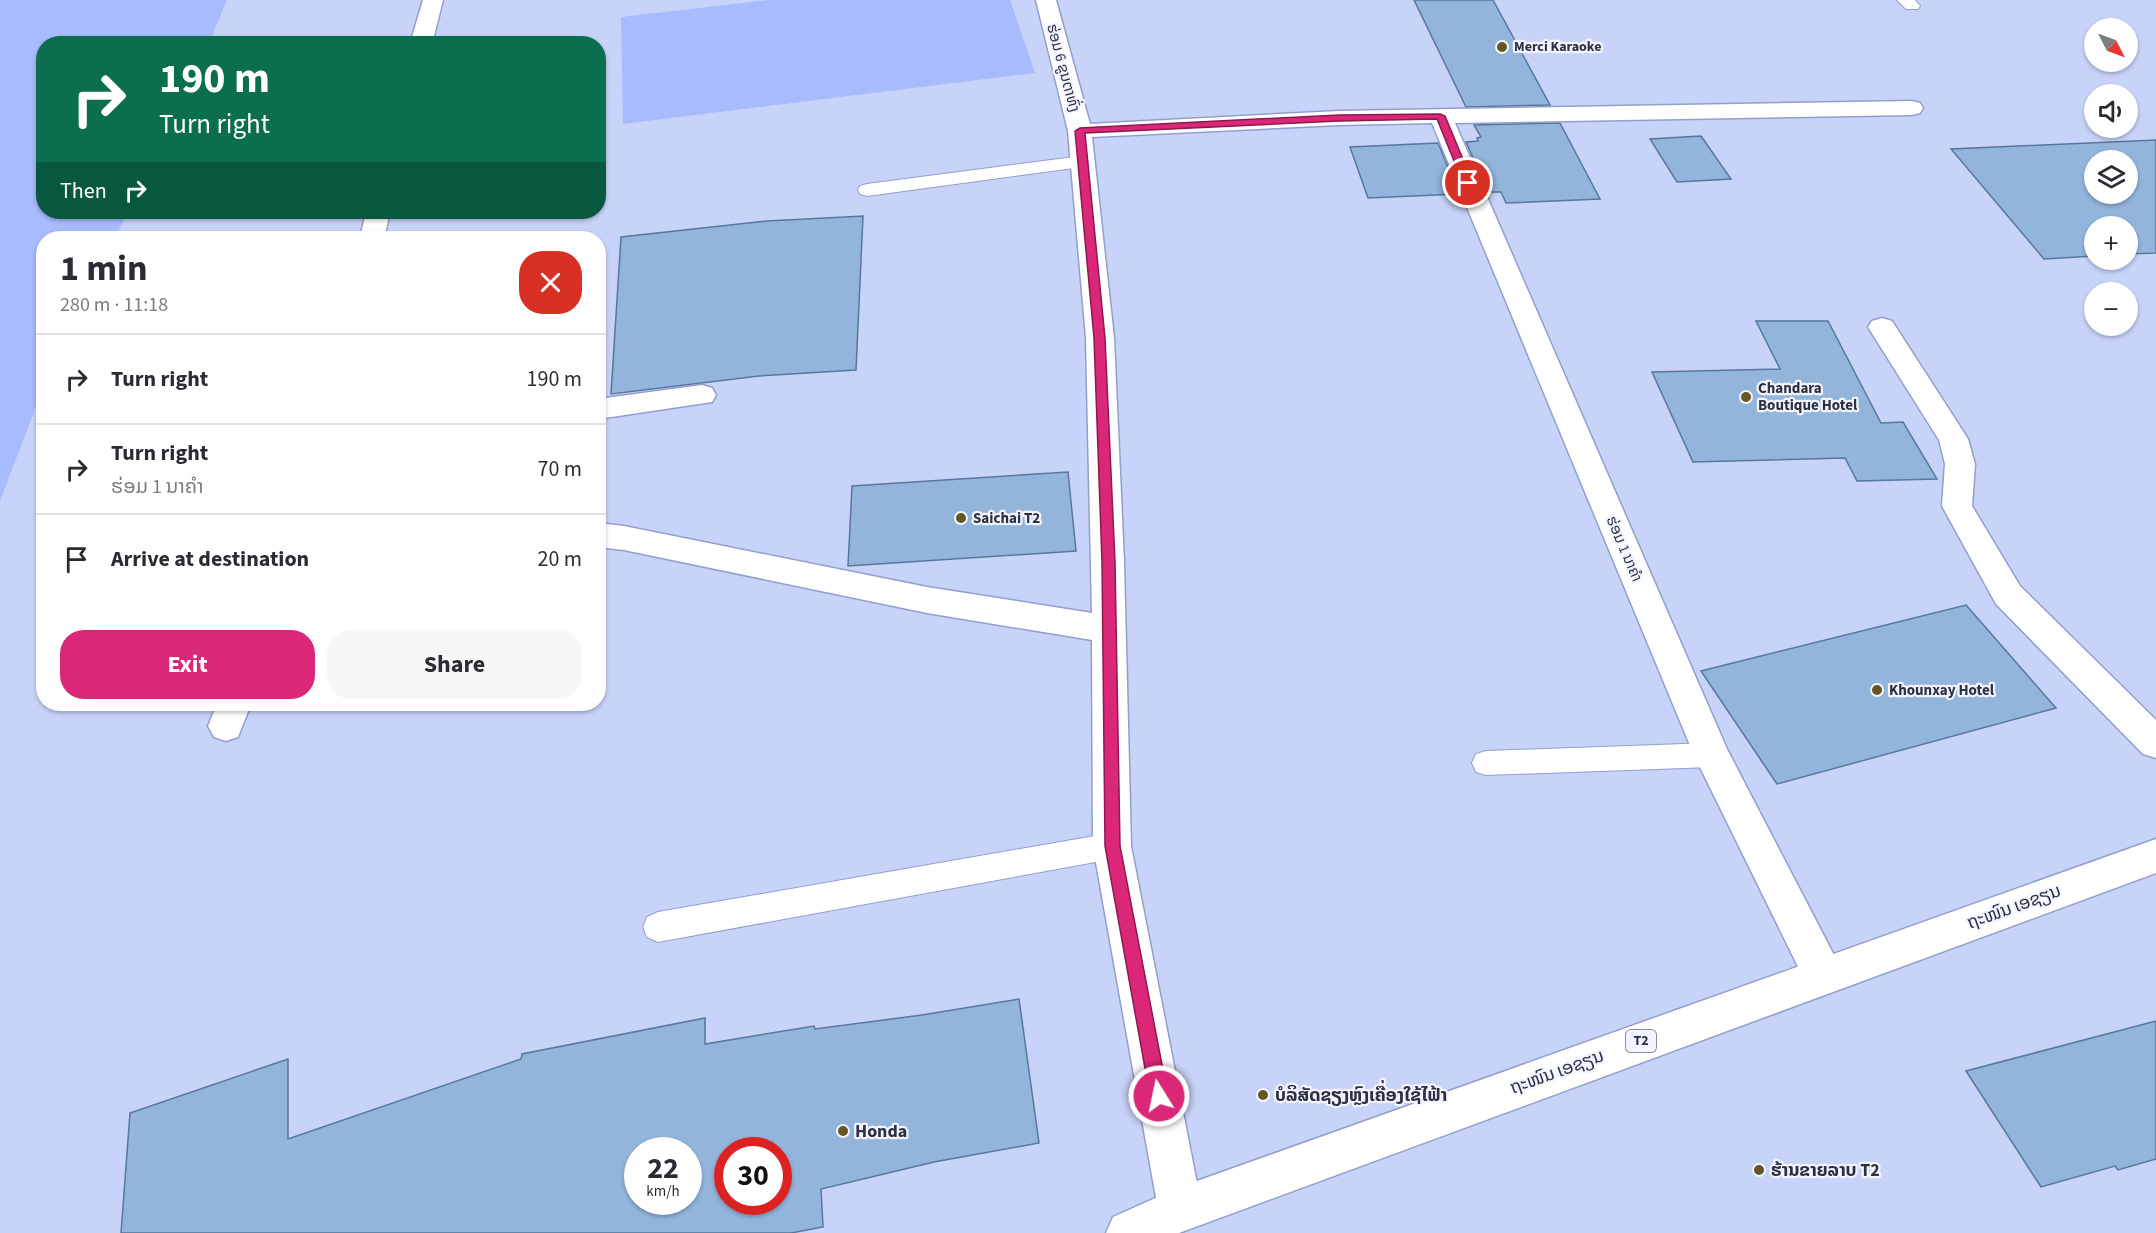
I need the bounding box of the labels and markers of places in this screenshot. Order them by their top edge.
place label: Merci Karaoke [1514,37,1601,57]
marker: Merci Karaoke [1495,40,1509,54]
pin [1442,157,1493,208]
place label: Chandara Boutique Hotel [1758,378,1858,416]
marker: Chandara Boutique Hotel [1739,390,1753,404]
place label: Saichai T2 [973,508,1040,529]
marker: Saichai T2 [954,511,968,525]
place label: Khounxay Hotel [1889,680,1995,701]
marker: Khounxay Hotel [1870,683,1884,697]
place label: ບໍລິສັດຊຽງຫຼົງເຄື່ອງໃຊ້ໄຟ້າ [1275,1080,1447,1108]
marker: ບໍລິສັດຊຽງຫຼົງເຄື່ອງໃຊ້ໄຟ້າ [1256,1088,1270,1102]
place label: Honda [855,1119,907,1144]
marker: Honda [836,1124,850,1138]
place label: ຮ້ານຂາຍລາບ T2 [1771,1158,1880,1183]
marker: ຮ້ານຂາຍລາບ T2 [1752,1163,1766,1177]

